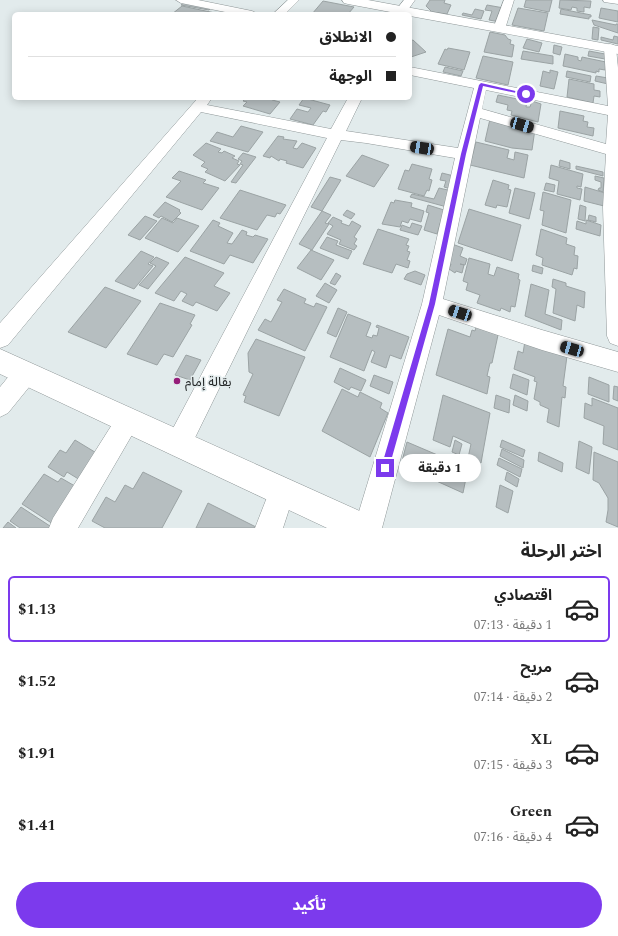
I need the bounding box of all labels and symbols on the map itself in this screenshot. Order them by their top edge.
route start [517,85,535,103]
car [509,116,535,134]
car [409,140,435,156]
car [447,304,473,322]
car [559,340,585,358]
place label: بقالة إمام [185,372,232,392]
marker: بقالة إمام [172,376,182,386]
callout: 1 دقيقة [399,454,481,482]
route end [376,459,394,477]

